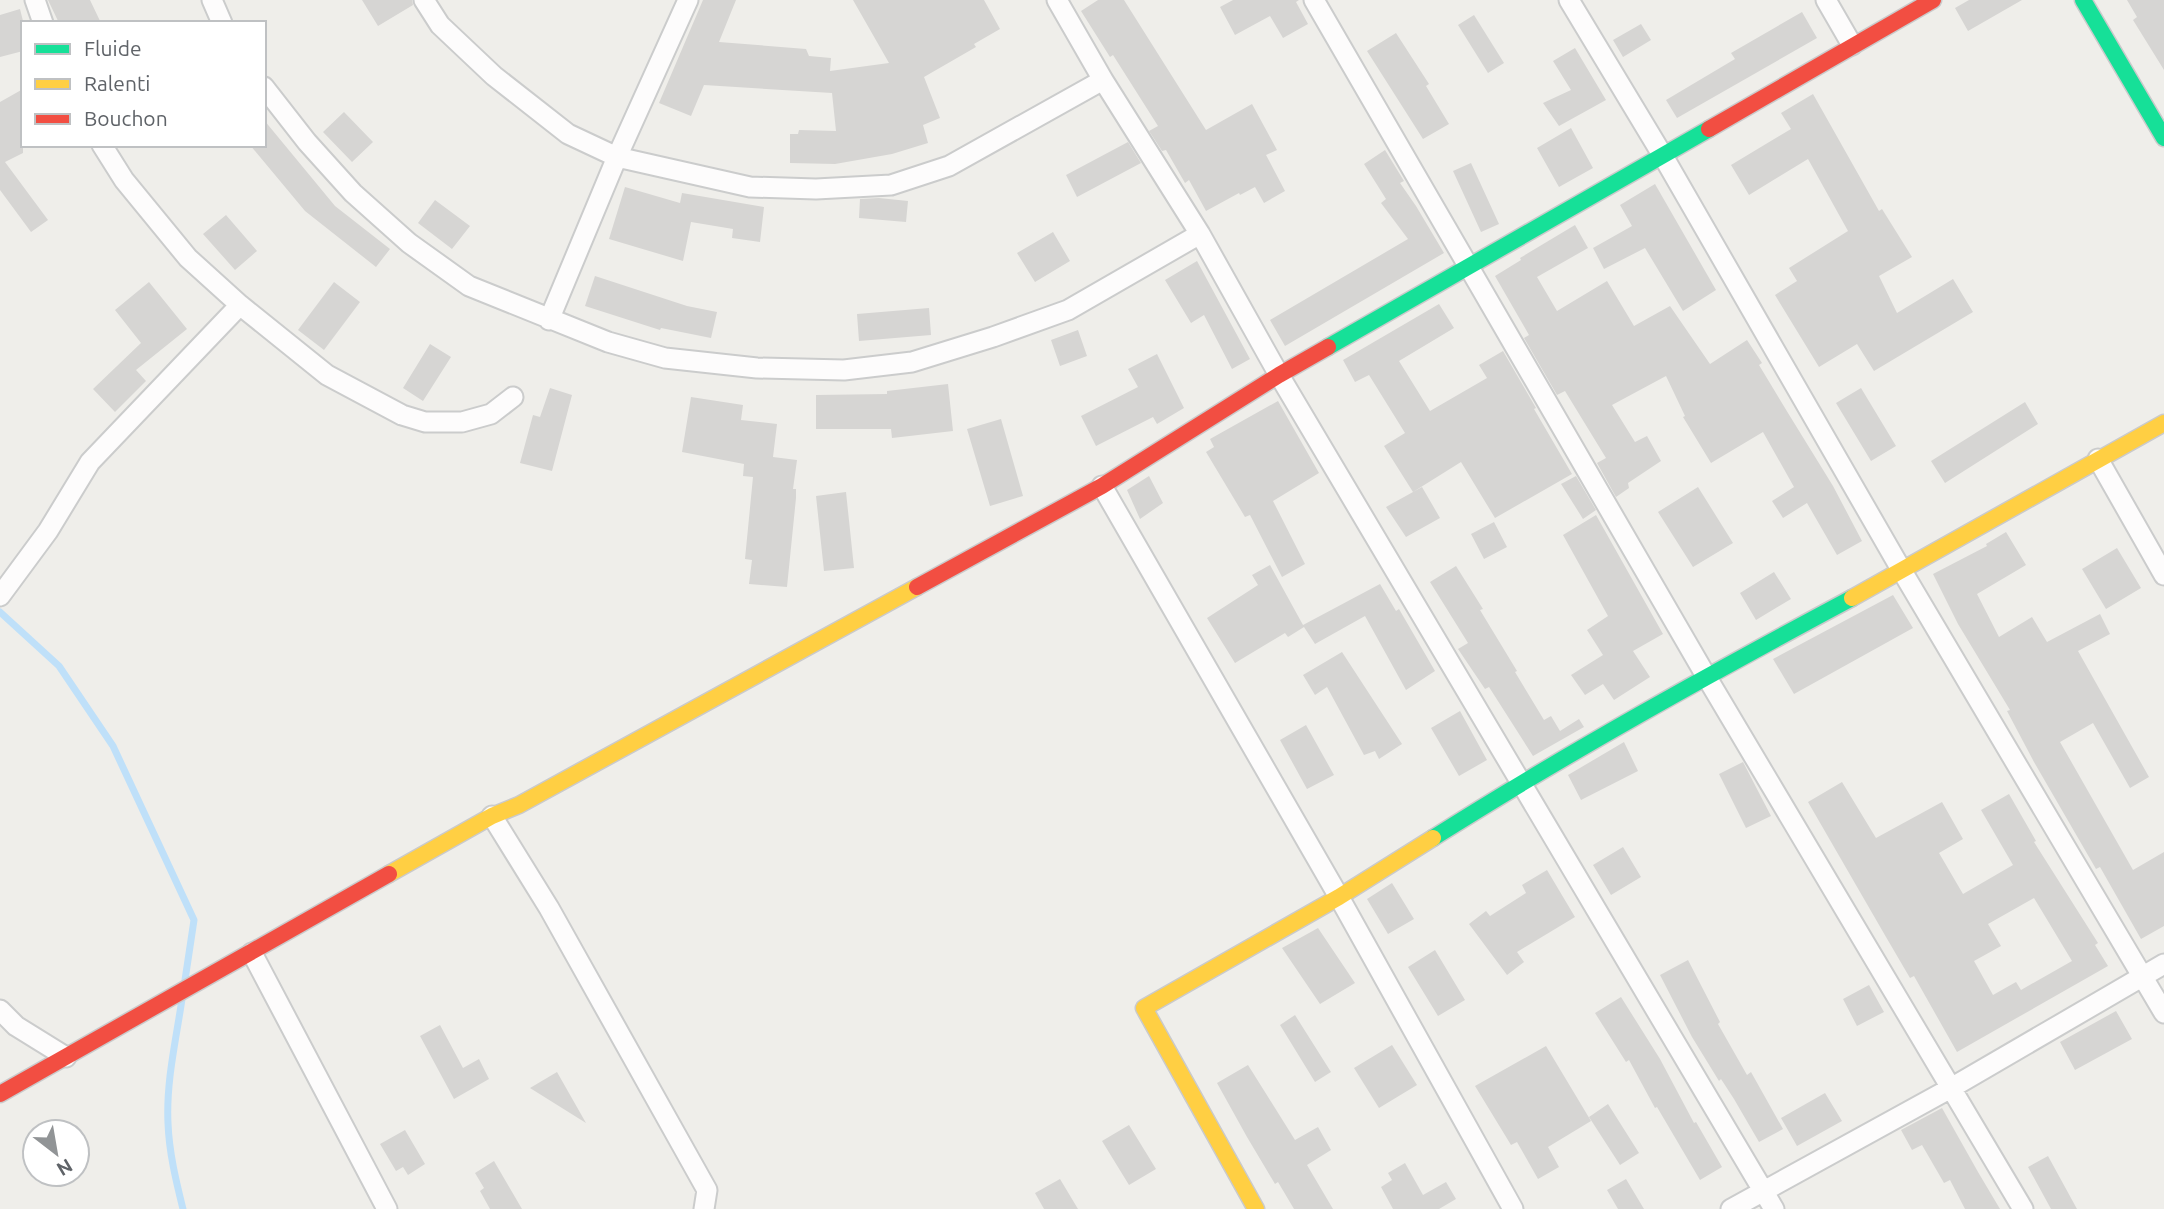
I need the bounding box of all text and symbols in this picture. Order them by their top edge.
legend [21,21,266,147]
text: Fluide [84,36,142,60]
text: Ralenti [84,71,150,95]
text: Bouchon [84,106,168,130]
north arrow [21,1118,91,1188]
text: N [53,1154,77,1181]

